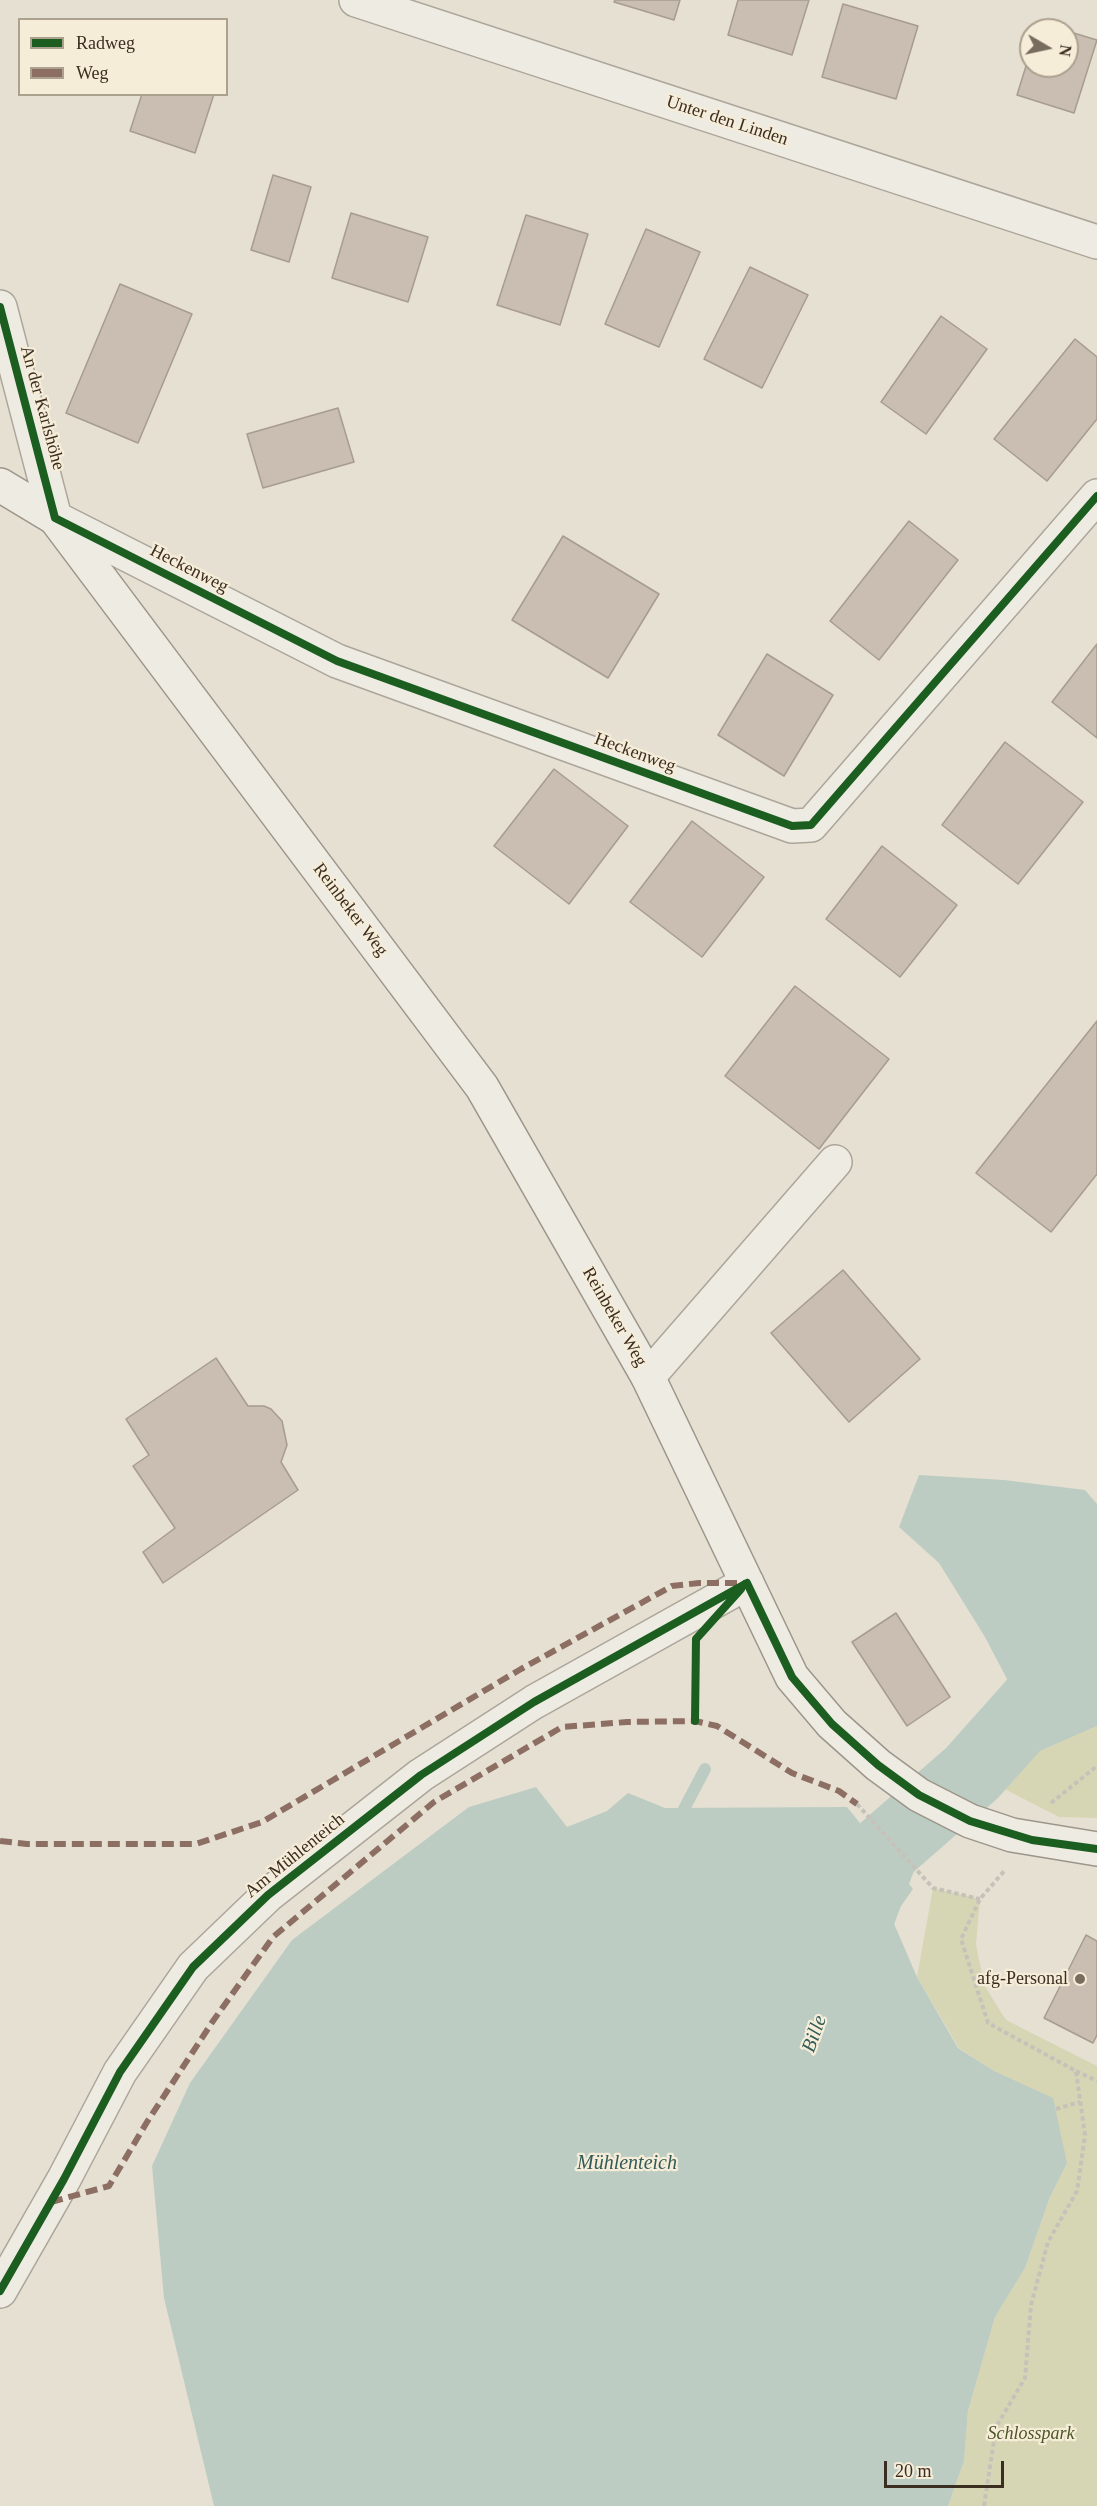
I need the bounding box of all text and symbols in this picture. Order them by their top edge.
legend [18,18,228,96]
north arrow [1019,18,1079,78]
text: Radweg [76,33,135,53]
text: N [1056,44,1075,58]
text: Weg [76,63,109,83]
street label: Unter den Linden [663,91,791,151]
street label: An der Karlshöhe [15,343,69,473]
street label: Heckenweg [146,540,232,598]
street label: Heckenweg [591,728,679,778]
street label: Reinbeker Weg [308,859,392,961]
street label: Reinbeker Weg [577,1264,651,1370]
street label: Am Mühlenteich [241,1809,349,1903]
place label: afg-Personal [977,1968,1068,1990]
marker: afg-Personal [1073,1972,1087,1986]
water label: Bille [797,2012,833,2056]
water label: Mühlenteich [577,2152,677,2176]
park label: Schlosspark [988,2423,1074,2445]
scale bar [887,2449,1007,2487]
text: 20 m [895,2461,932,2481]

